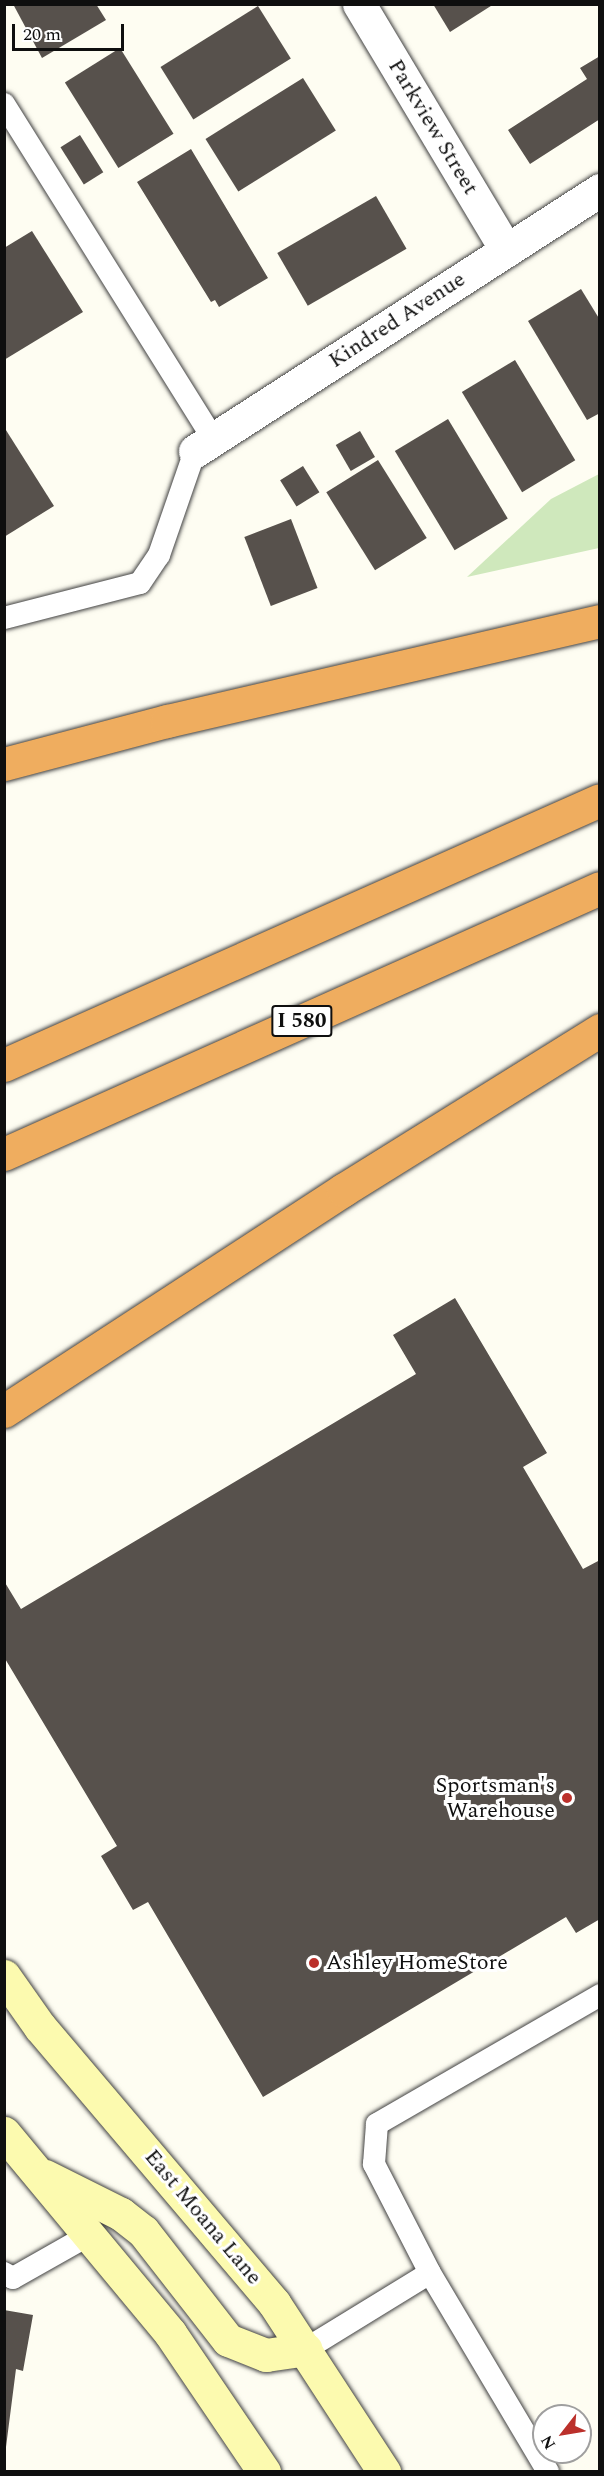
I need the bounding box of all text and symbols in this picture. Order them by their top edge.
scale bar [15,12,128,50]
text: 20 m [23,21,61,48]
street label: Parkview Street [382,55,484,199]
street label: Kindred Avenue [324,266,470,374]
road number: I 580 [270,1003,334,1039]
place label: Sportsman's Warehouse [435,1772,555,1824]
marker: Sportsman's Warehouse [560,1791,574,1805]
place label: Ashley HomeStore [326,1950,508,1976]
marker: Ashley HomeStore [307,1956,321,1970]
street label: East Moana Lane [139,2144,267,2290]
north arrow [532,2404,592,2464]
text: N [535,2430,562,2454]

